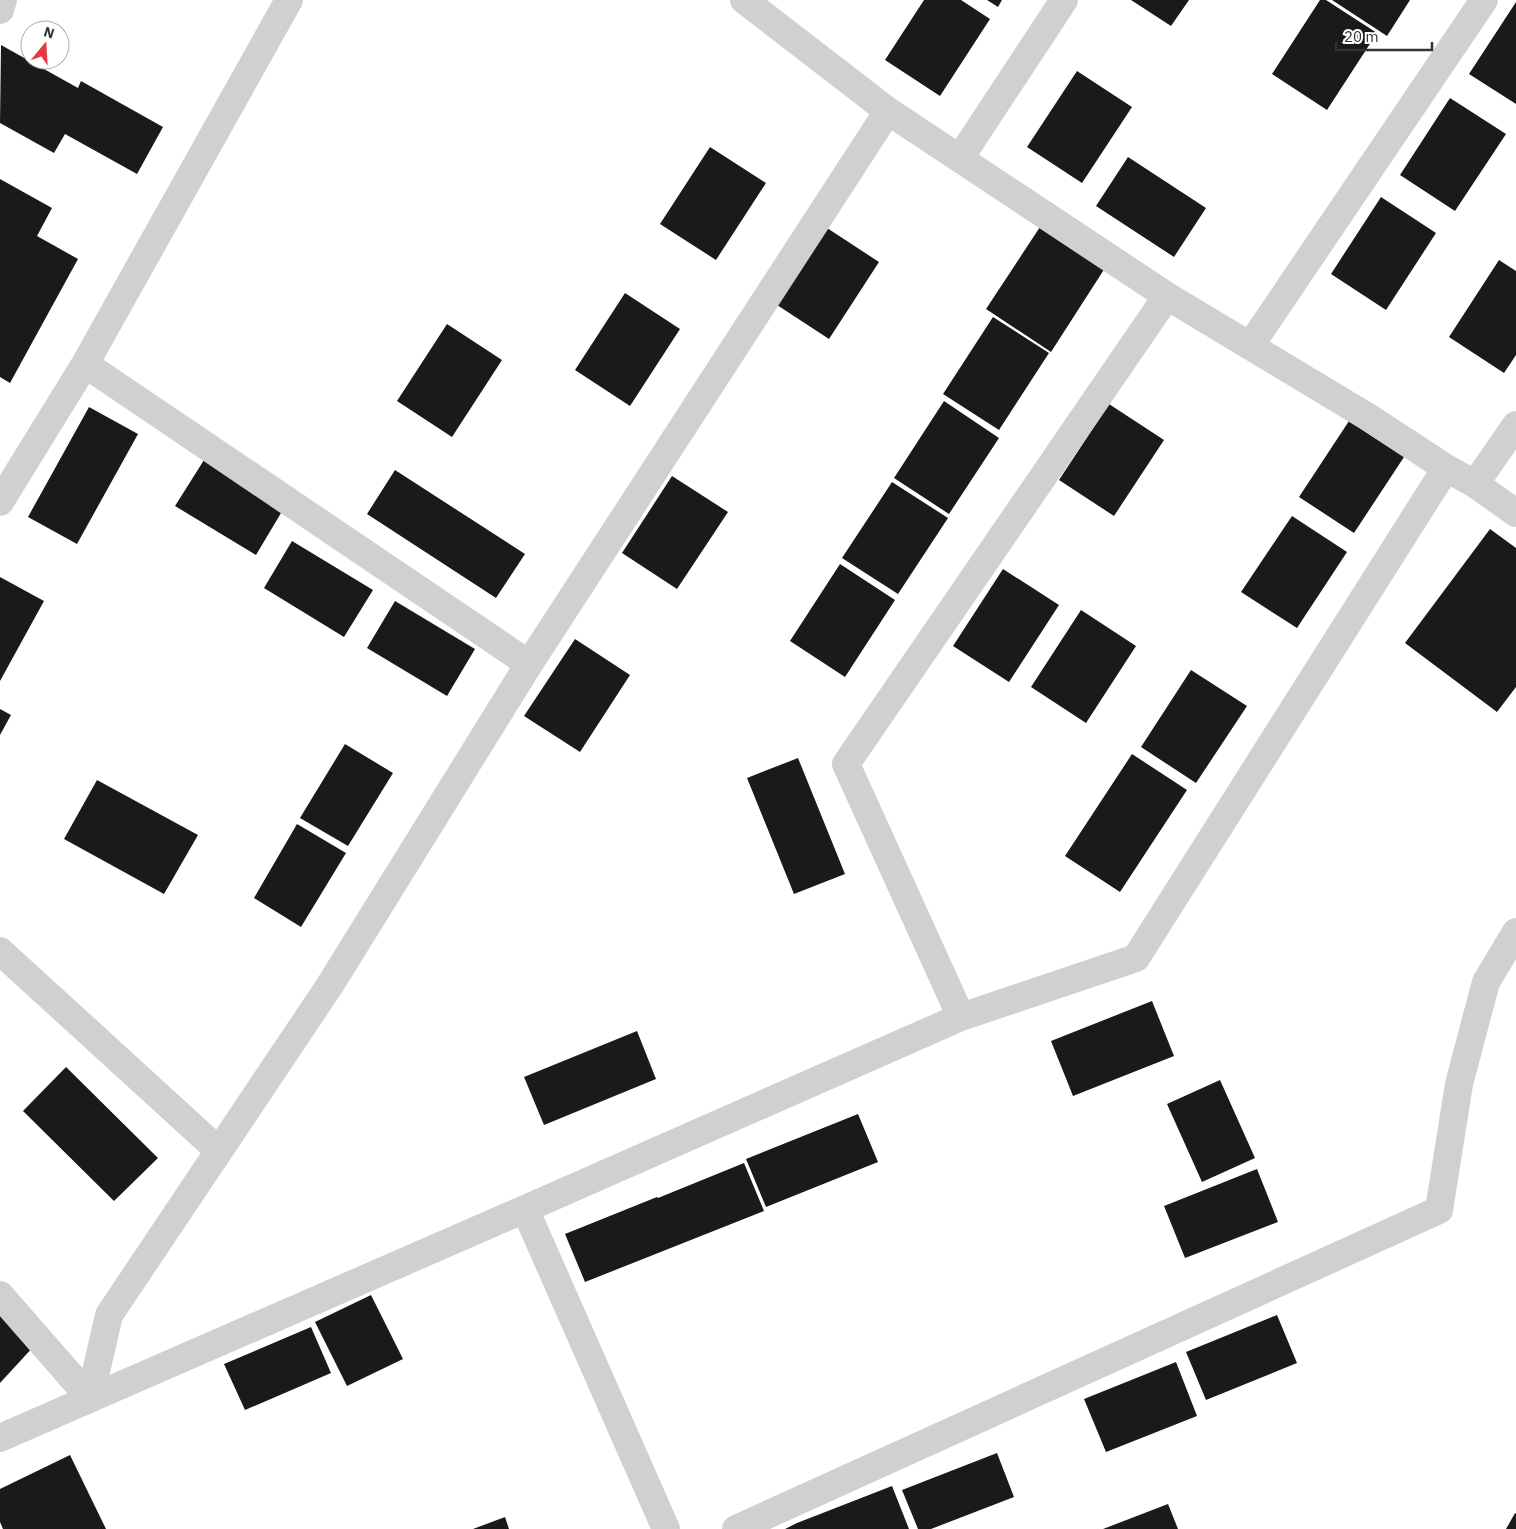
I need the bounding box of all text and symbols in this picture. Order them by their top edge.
north arrow [20,20,70,70]
scale bar [1336,20,1432,52]
text: N [41,23,57,43]
text: 20 m [1344,27,1379,46]

